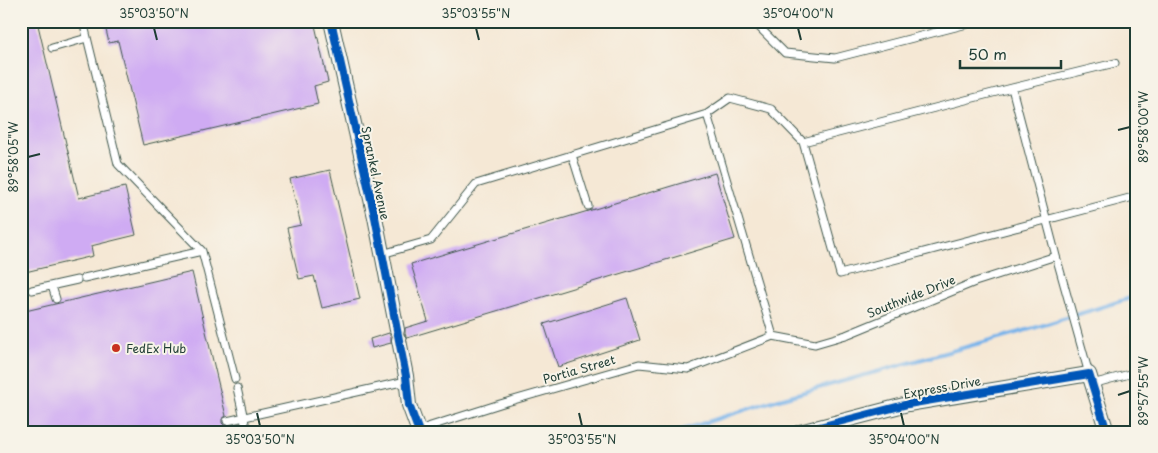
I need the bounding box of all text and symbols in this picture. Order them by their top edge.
text: 35°03'50"N [119,4,189,22]
text: 35°03'55"N [442,4,510,22]
text: 35°04'00"N [762,4,834,22]
scale bar [960,38,1062,70]
text: 50 m [968,42,1007,65]
text: 89°58'00"W [1134,90,1152,163]
text: 89°58'05"W [4,121,22,193]
street label: Sprankel Avenue [357,124,395,222]
street label: Southwide Drive [864,270,958,322]
place label: FedEx Hub [126,339,186,357]
marker: FedEx Hub [110,342,122,354]
street label: Portia Street [541,350,617,388]
text: 89°57'55"W [1134,356,1152,426]
street label: Express Drive [902,371,983,403]
text: 35°03'50"N [225,430,295,448]
text: 35°03'55"N [548,430,616,448]
text: 35°04'00"N [868,430,940,448]

